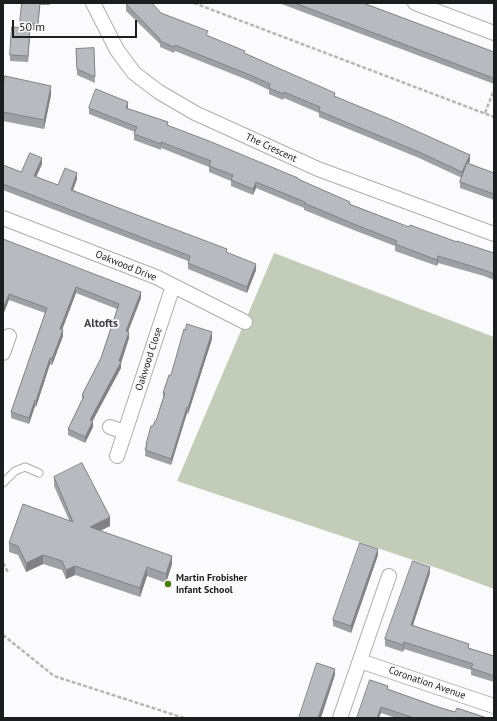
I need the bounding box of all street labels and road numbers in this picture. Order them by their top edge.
street label: The Crescent [243,131,299,165]
street label: Oakwood Drive [94,248,158,284]
street label: Oakwood Close [133,326,165,392]
street label: Coronation Avenue [387,664,467,702]

